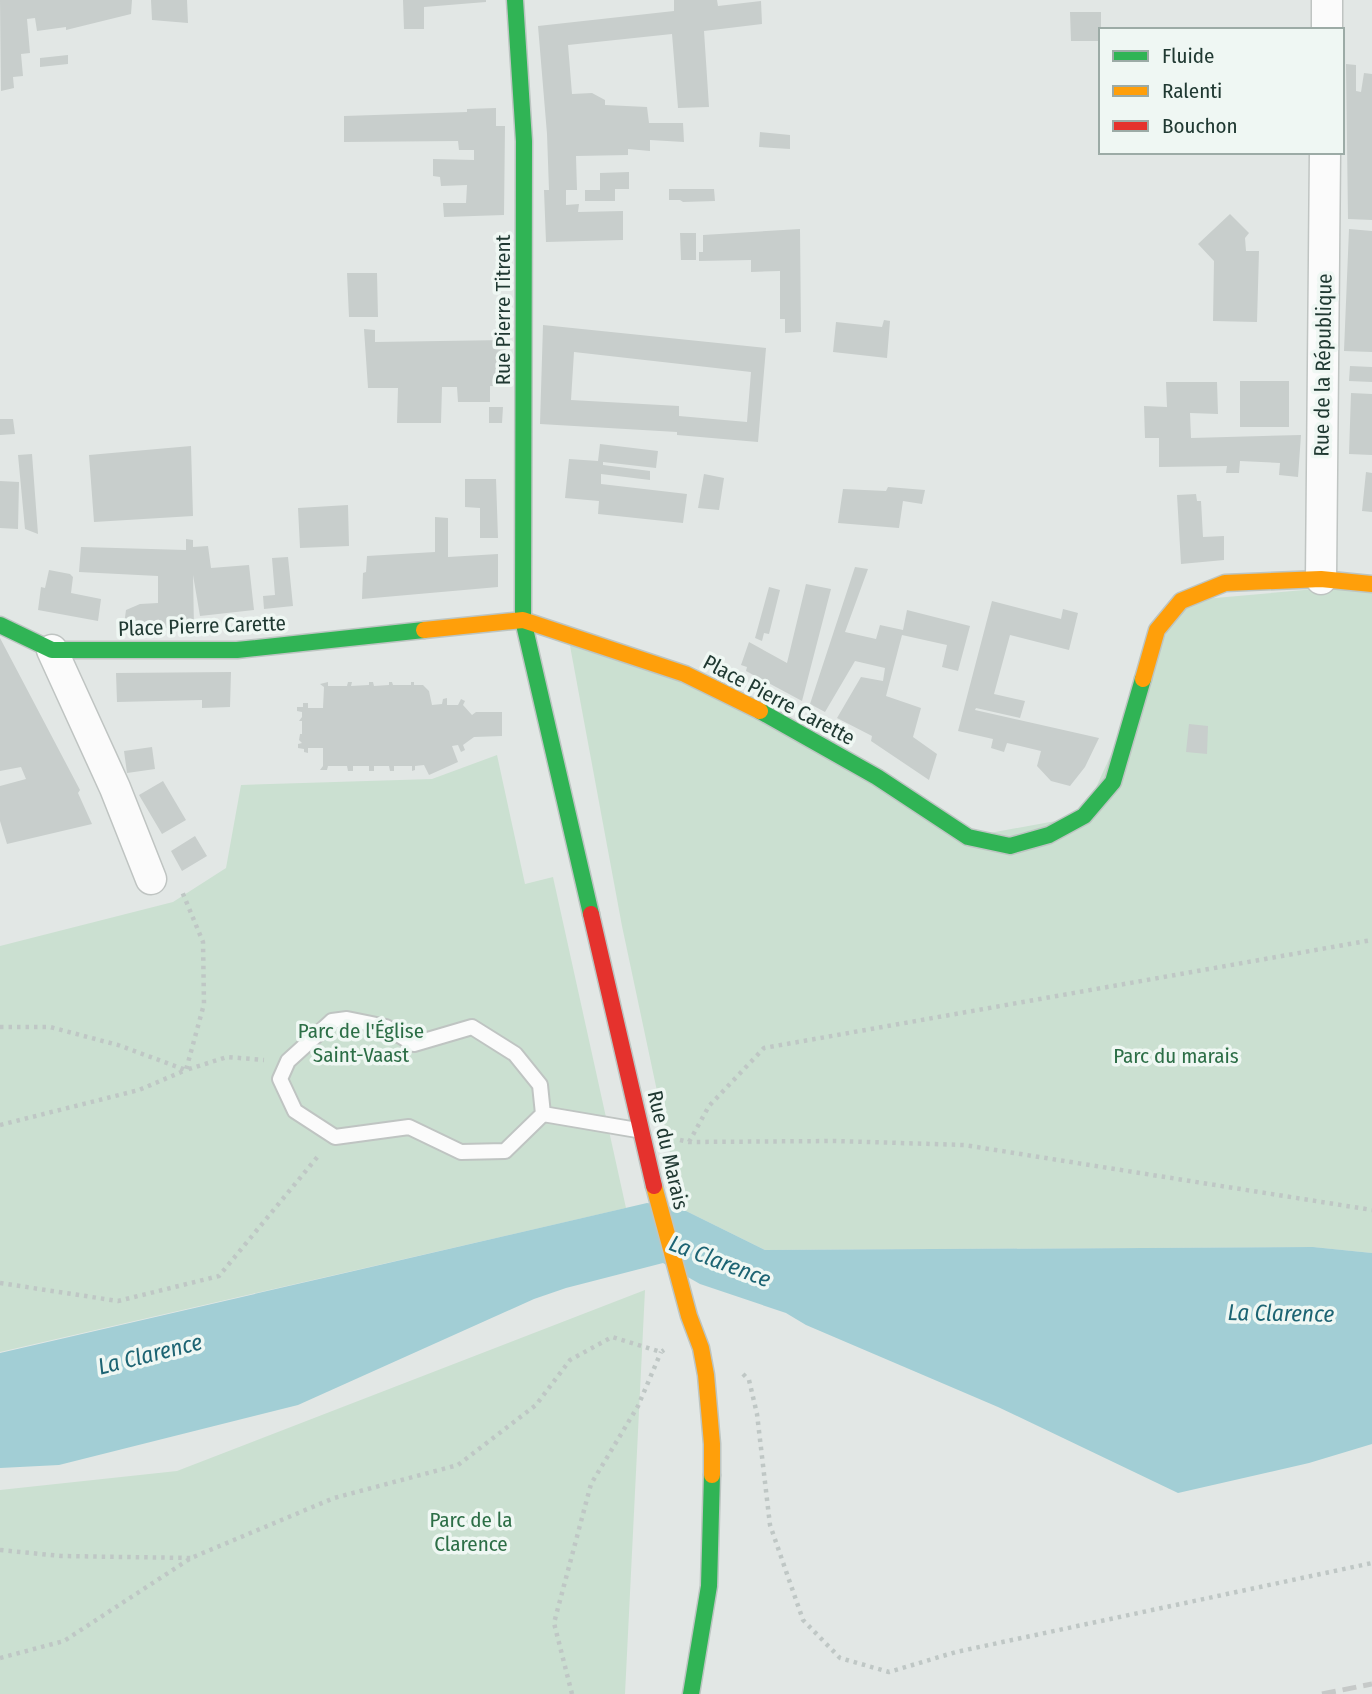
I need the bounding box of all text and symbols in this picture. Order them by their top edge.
legend [1099,28,1344,154]
text: Fluide [1162,43,1214,69]
text: Ralenti [1162,78,1222,104]
text: Bouchon [1162,113,1238,139]
street label: Rue Pierre Titrent [490,235,516,385]
street label: Rue de la République [1308,273,1338,457]
street label: Place Pierre Carette [118,610,286,642]
street label: Place Pierre Carette [699,649,859,751]
park label: Parc de l'Église Saint-Vaast [298,1018,424,1068]
park label: Parc du marais [1113,1043,1239,1069]
street label: Rue du Marais [642,1088,694,1212]
water label: La Clarence [665,1229,775,1293]
water label: La Clarence [1227,1298,1335,1328]
water label: La Clarence [95,1327,205,1380]
park label: Parc de la Clarence [429,1507,513,1557]

